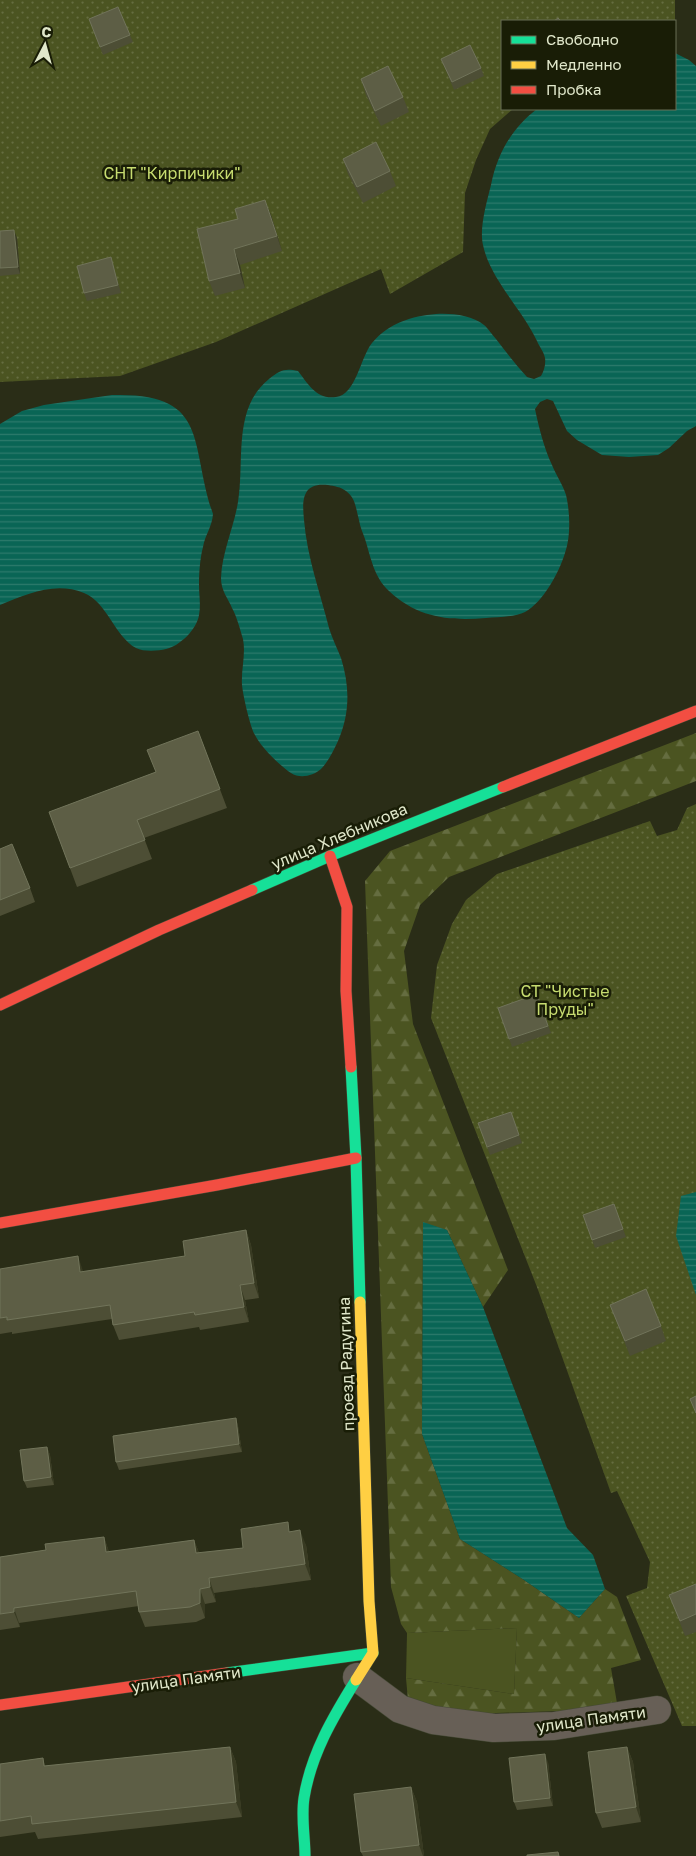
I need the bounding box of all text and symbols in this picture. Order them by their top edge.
north arrow [20,20,70,70]
legend [501,20,676,110]
text: С [41,23,52,41]
text: Свободно [546,30,619,48]
text: Медленно [546,55,622,73]
text: Пробка [546,80,601,98]
park label: СНТ "Кирпичики" [103,163,241,183]
street label: улица Хлебникова [268,798,410,874]
park label: СТ "Чистые Пруды" [520,981,610,1019]
street label: проезд Радугина [334,1297,358,1431]
street label: улица Памяти [130,1661,242,1697]
street label: улица Памяти [535,1701,647,1737]

